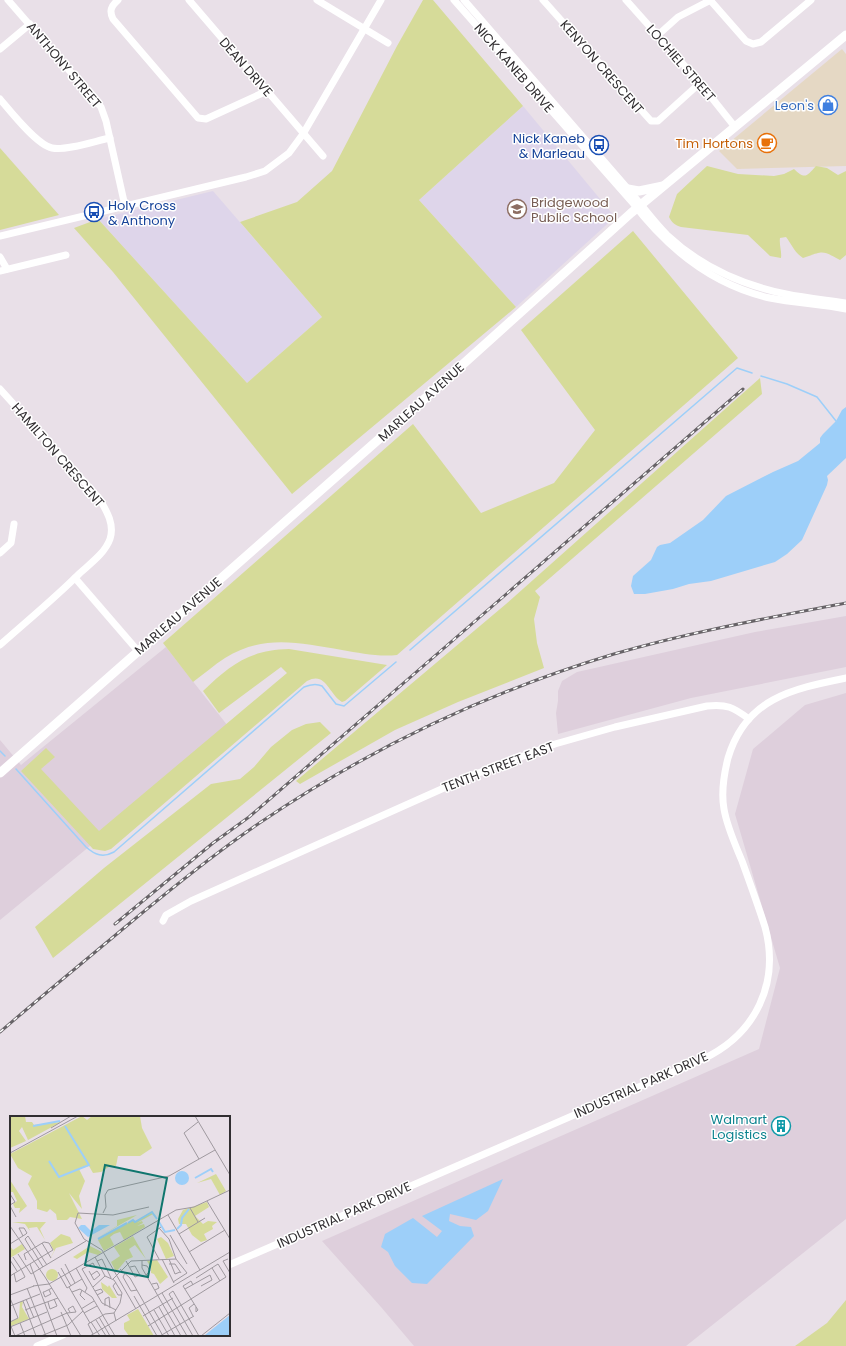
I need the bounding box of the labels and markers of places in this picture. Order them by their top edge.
shop icon: Leon's [817,94,839,116]
place label: Leon's [775,96,814,115]
place label: Nick Kaneb & Marleau [513,129,585,163]
cafe icon: Tim Hortons [756,132,778,154]
bus stop icon: Nick Kaneb & Marleau [588,134,610,156]
place label: Tim Hortons [676,134,753,153]
place label: Bridgewood Public School [531,193,617,227]
place label: Holy Cross & Anthony [108,196,176,230]
school or university icon: Bridgewood Public School [506,198,528,220]
bus stop icon: Holy Cross & Anthony [83,201,105,223]
place label: Walmart Logistics [711,1110,767,1144]
building icon: Walmart Logistics [770,1115,792,1137]

